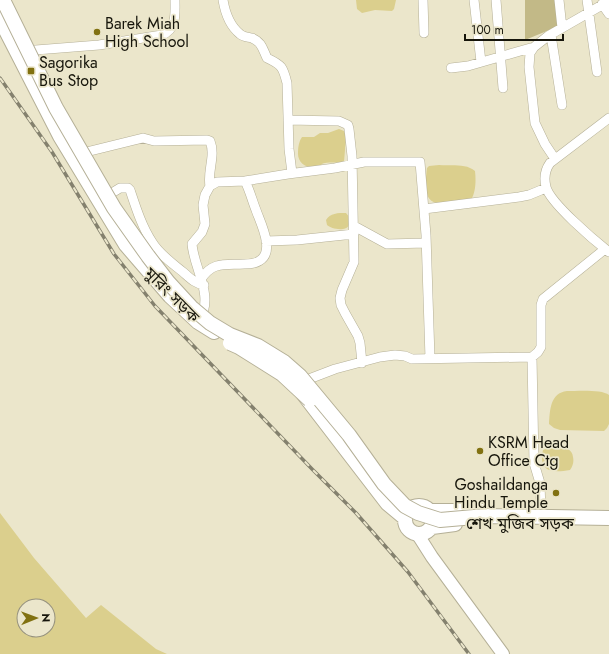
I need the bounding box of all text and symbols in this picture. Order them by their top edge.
place label: Barek Miah High School [105,12,189,53]
scale bar [465,16,563,42]
text: 100 m [471,21,504,39]
marker: Barek Miah High School [92,27,102,37]
place label: Sagorika Bus Stop [39,51,98,92]
marker: Sagorika Bus Stop [26,66,36,76]
street label: মুরিং সড়ক [139,262,206,329]
place label: KSRM Head Office Ctg [488,431,569,472]
marker: KSRM Head Office Ctg [475,446,485,456]
place label: Goshaildanga Hindu Temple [454,473,548,514]
marker: Goshaildanga Hindu Temple [551,488,561,498]
street label: শেখ মুজিব সড়ক [466,512,575,535]
north arrow [16,598,56,638]
text: N [38,613,54,622]

